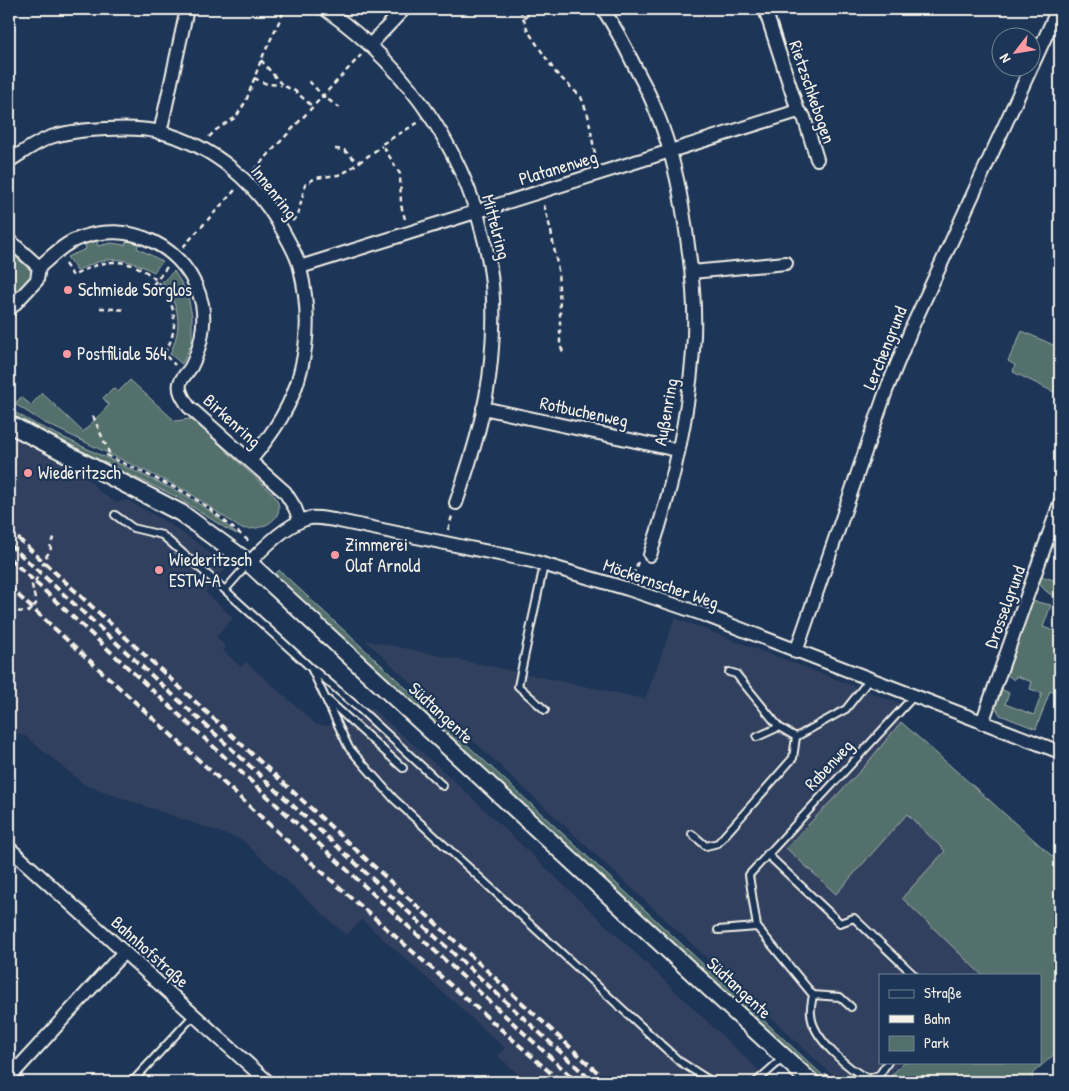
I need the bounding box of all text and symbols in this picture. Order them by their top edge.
north arrow [992,28,1042,78]
street label: Rietzschkebogen [783,37,842,147]
text: N [994,50,1014,67]
street label: Platanenweg [516,144,600,191]
street label: Innenring [245,159,304,224]
street label: Mittelring [476,192,517,262]
place label: Schmiede Sorglos [78,277,192,302]
marker: Schmiede Sorglos [62,284,74,296]
street label: Lerchengrund [856,302,913,393]
place label: Postfiliale 564 [77,341,167,366]
marker: Postfiliale 564 [61,348,73,360]
street label: Außenring [647,376,684,448]
street label: Birkenring [198,388,267,453]
street label: Rotbuchenweg [538,390,631,433]
place label: Wiederitzsch [38,460,121,485]
marker: Wiederitzsch [22,467,34,479]
place label: Zimmerei Olaf Arnold [345,532,420,578]
place label: Wiederitzsch ESTW-A [169,547,252,593]
marker: Zimmerei Olaf Arnold [329,549,341,561]
street label: Möckernscher Weg [600,552,722,615]
street label: Drosselgrund [978,562,1031,651]
marker: Wiederitzsch ESTW-A [153,564,165,576]
street label: Südtangente [403,676,479,749]
street label: Rabenweg [799,734,859,796]
street label: Bahnhofstraße [106,910,195,993]
street label: Südtangente [701,951,777,1024]
legend [879,974,1042,1064]
text: Straße [924,982,962,1003]
text: Bahn [924,1008,951,1029]
text: Park [924,1032,949,1053]

